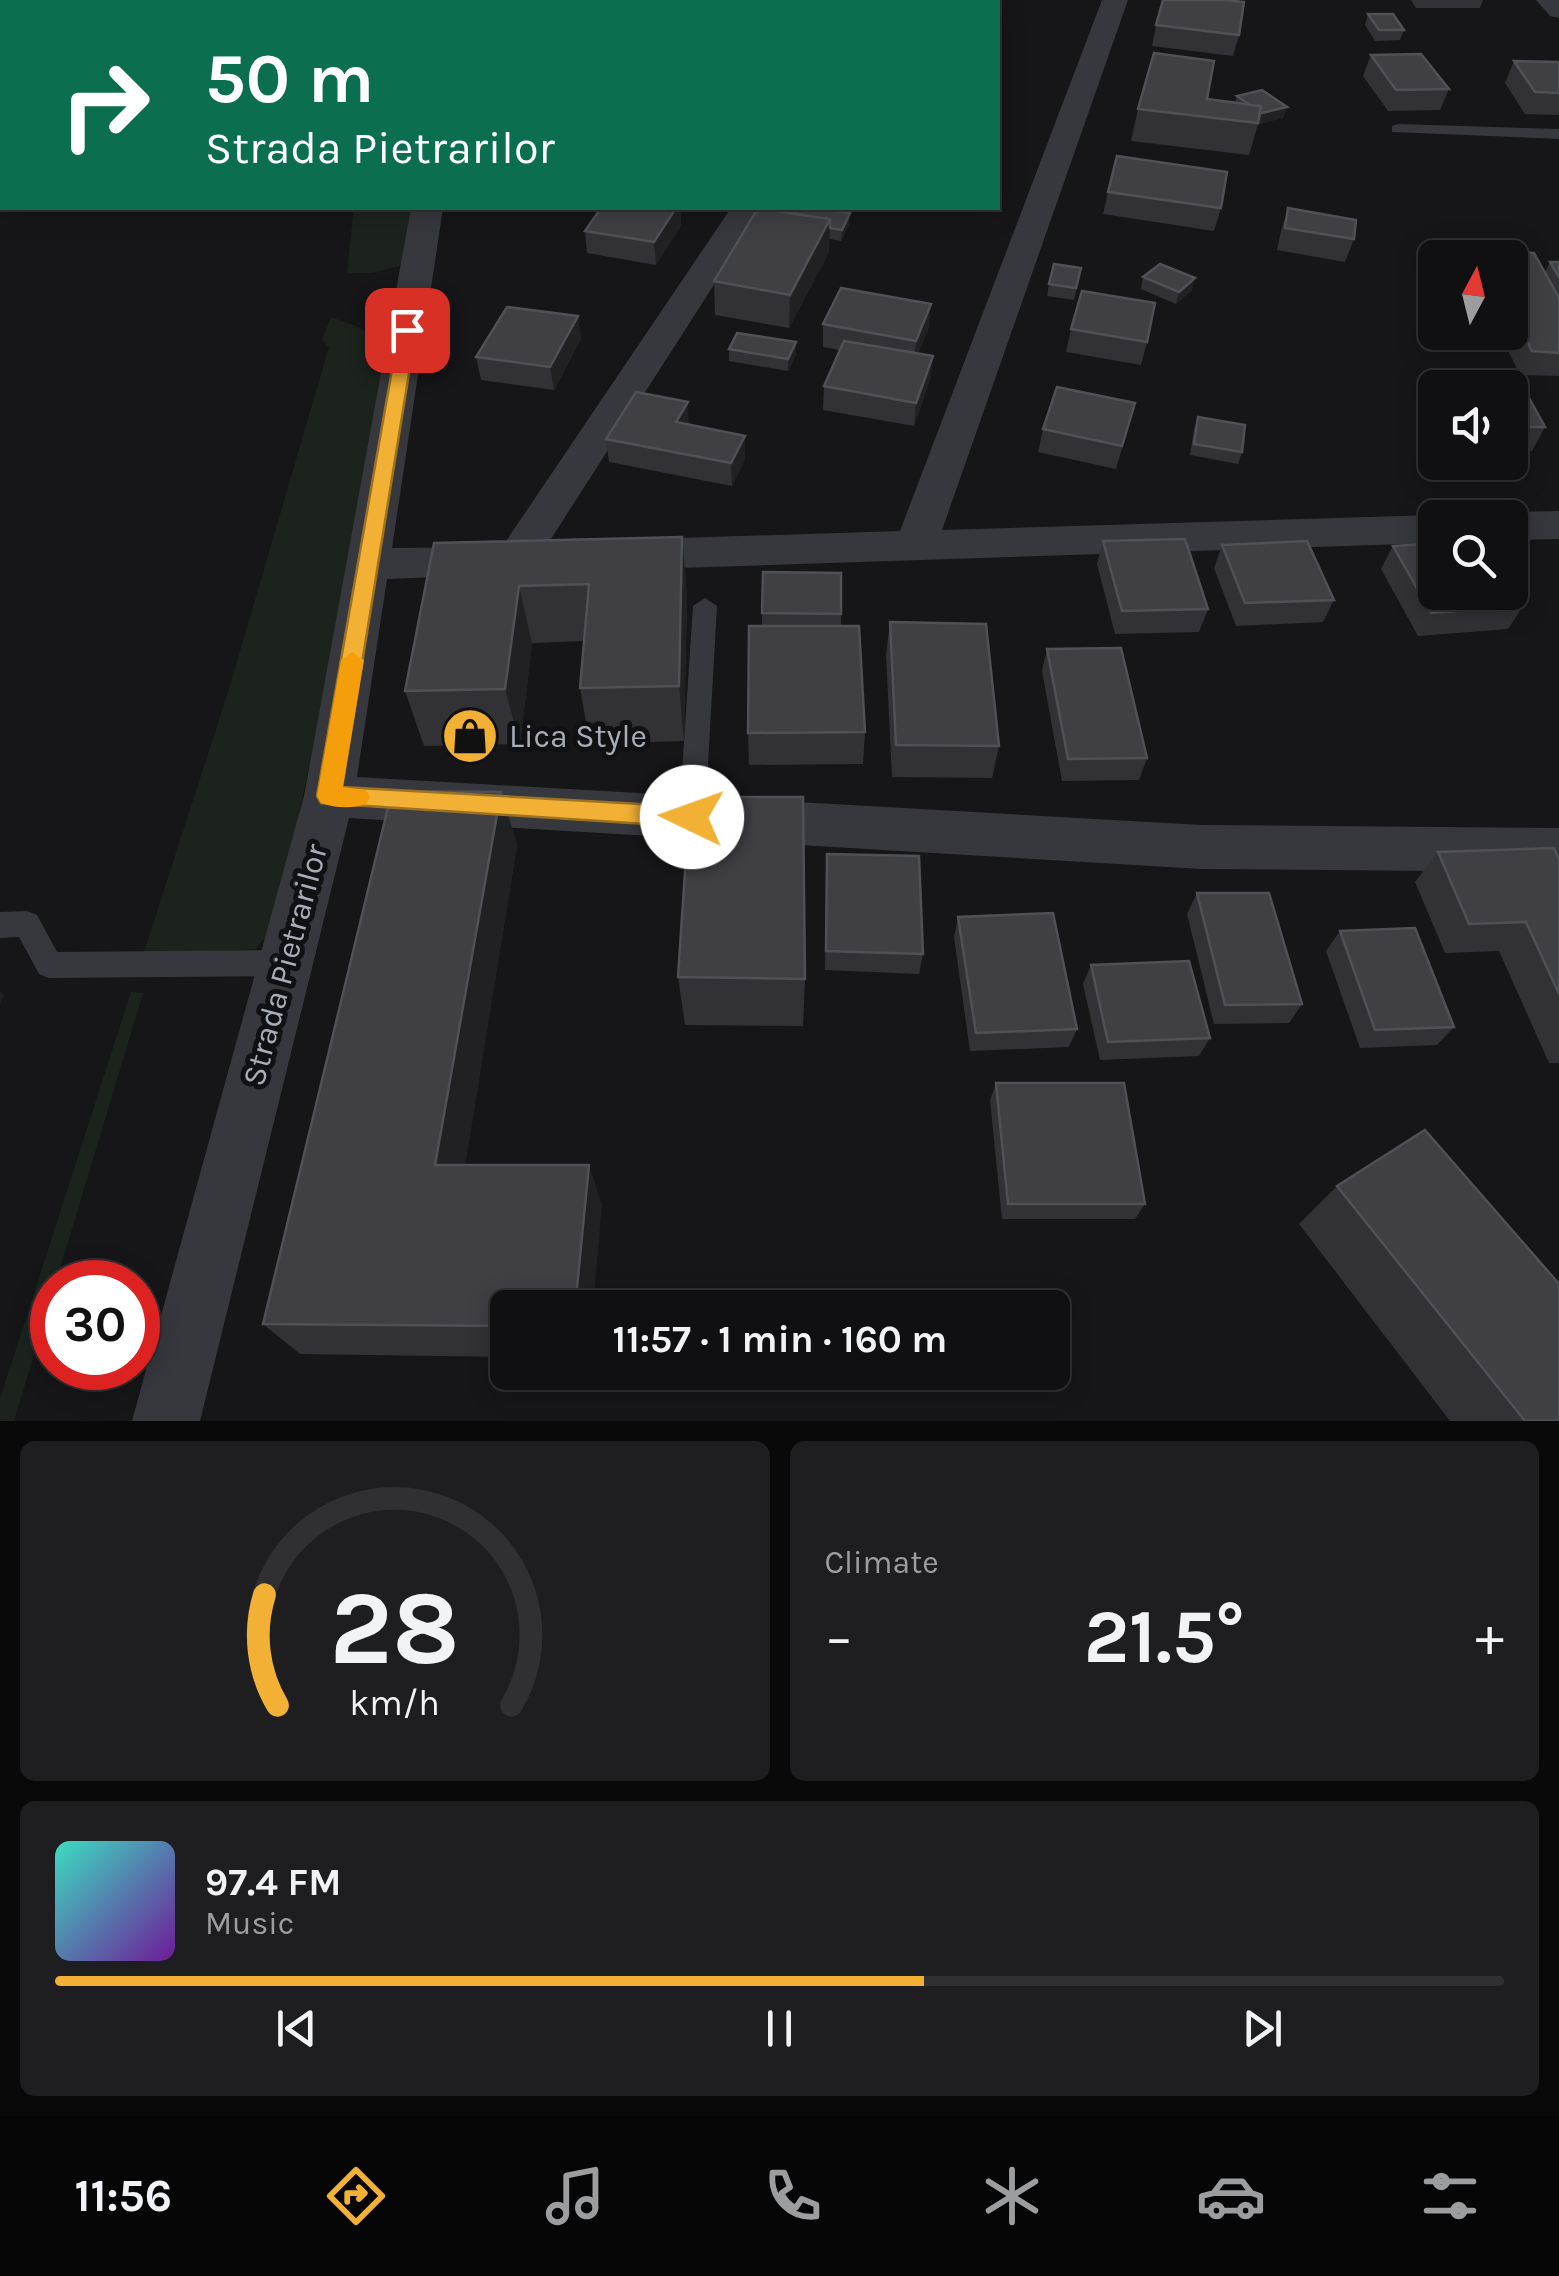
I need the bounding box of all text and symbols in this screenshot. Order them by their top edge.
text: 50 m [205,38,374,120]
icon: right [40,40,170,170]
text: Strada Pietrarilor [205,122,555,174]
north arrow [1418,240,1528,350]
map controls [1418,240,1528,610]
pin [365,288,450,373]
icon: arrive [380,303,435,358]
button: sound [1418,370,1528,480]
button: search [1418,500,1528,610]
shop icon: Lica Style [440,706,500,766]
place label: Lica Style [509,718,647,755]
position arrow [640,765,744,869]
street label: Strada Pietrarilor [235,840,335,1090]
speed limit sign: 30 [30,1260,160,1390]
text: 11:57 · 1 min · 160 m [613,1317,947,1362]
text: Climate [825,1544,939,1581]
text: 28 [330,1568,460,1689]
text: 21.5° [1084,1593,1245,1681]
text: − [825,1605,853,1669]
text: + [1475,1605,1504,1669]
text: km/h [349,1682,440,1724]
text: 97.4 FM [205,1860,341,1905]
text: Music [205,1905,294,1942]
icon: previous [269,2001,324,2056]
icon: pause [752,2001,807,2056]
icon: next [1235,2001,1290,2056]
icon: directions [321,2161,391,2231]
icon: music [540,2161,610,2231]
icon: phone [758,2161,828,2231]
icon: climate [977,2161,1047,2231]
icon: car [1196,2161,1266,2231]
icon: filters [1415,2161,1485,2231]
text: 11:56 [74,2170,172,2222]

